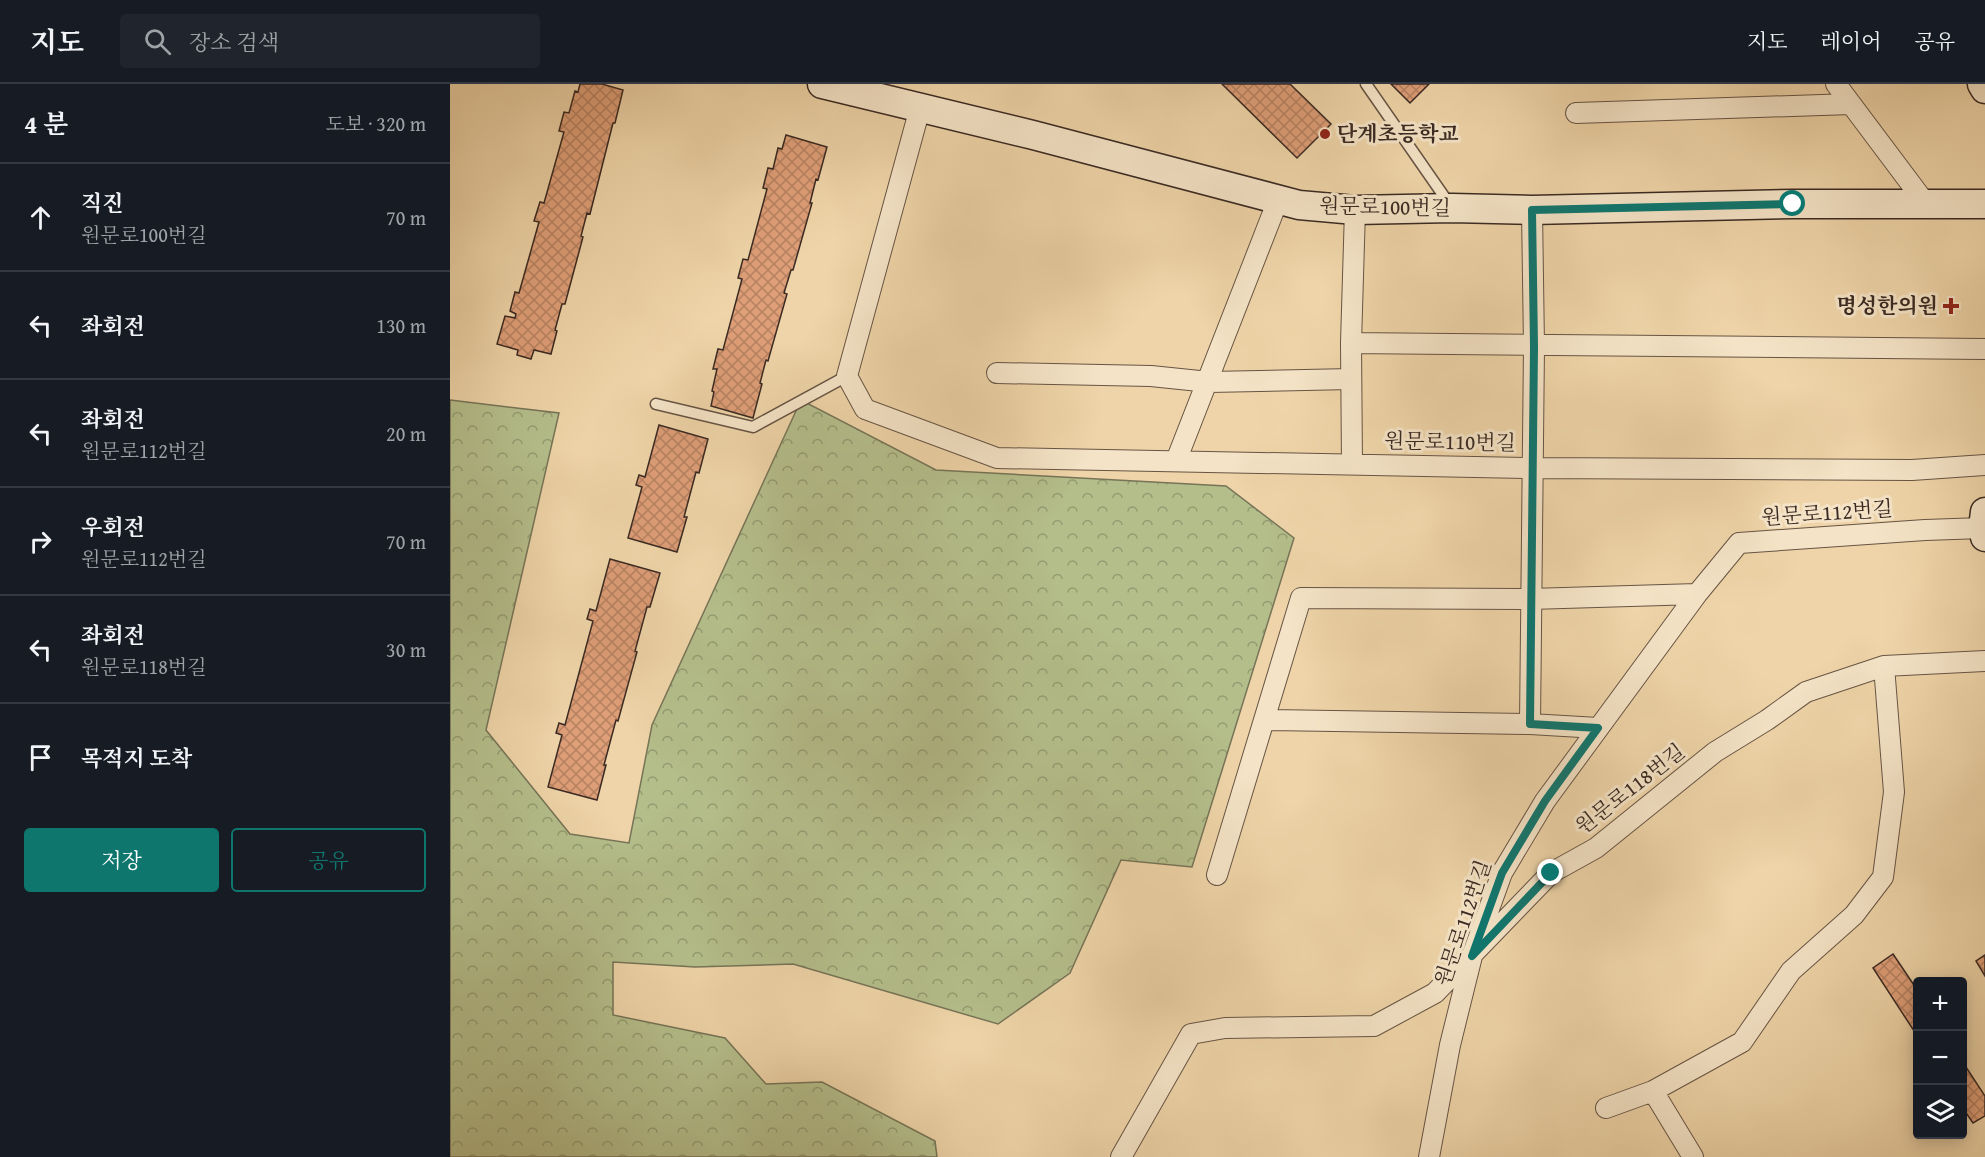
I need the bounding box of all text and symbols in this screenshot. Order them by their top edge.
search box [120,14,540,68]
text: 지도 [30,21,84,62]
icon: search [141,25,174,58]
text: 장소 검색 [189,26,279,58]
text: 지도 [1747,26,1788,57]
text: 레이어 [1821,26,1881,57]
text: 공유 [1914,26,1955,57]
text: 4 분 [24,104,68,143]
text: 도보 · 320 m [326,109,426,138]
place label: 단계초등학교 [1337,118,1459,149]
marker: 단계초등학교 [1318,127,1332,141]
text: 직진 [81,187,124,219]
street label: 원문로100번길 [1319,190,1451,223]
route start [1779,190,1805,216]
icon: ahead [24,201,57,234]
text: 70 m [386,203,426,232]
text: 원문로100번길 [81,220,207,249]
place label: 명성한의원 [1837,290,1938,321]
marker: 명성한의원 [1942,297,1960,315]
icon: left [24,309,57,342]
text: 좌회전 [81,310,145,342]
text: 130 m [376,311,426,340]
text: 좌회전 [81,403,145,435]
icon: left [24,417,57,450]
text: 20 m [386,419,426,448]
street label: 원문로110번길 [1384,425,1516,458]
text: 원문로112번길 [81,436,207,465]
street label: 원문로112번길 [1760,492,1894,533]
text: 우회전 [81,511,145,543]
icon: right [24,525,57,558]
text: 70 m [386,527,426,556]
text: 원문로112번길 [81,544,207,573]
text: 좌회전 [81,619,145,651]
icon: left [24,633,57,666]
text: 30 m [386,635,426,664]
text: 원문로118번길 [81,652,207,681]
street label: 원문로118번길 [1568,736,1691,841]
icon: arrive [24,741,57,774]
text: 목적지 도착 [81,742,192,774]
button: 저장 [24,828,219,892]
button: 공유 [231,828,426,892]
street label: 원문로112번길 [1426,855,1499,990]
route end [1537,859,1563,885]
map controls [1913,977,1967,1139]
button: + [1913,977,1967,1031]
button: − [1913,1031,1967,1085]
button: layers [1913,1085,1967,1139]

